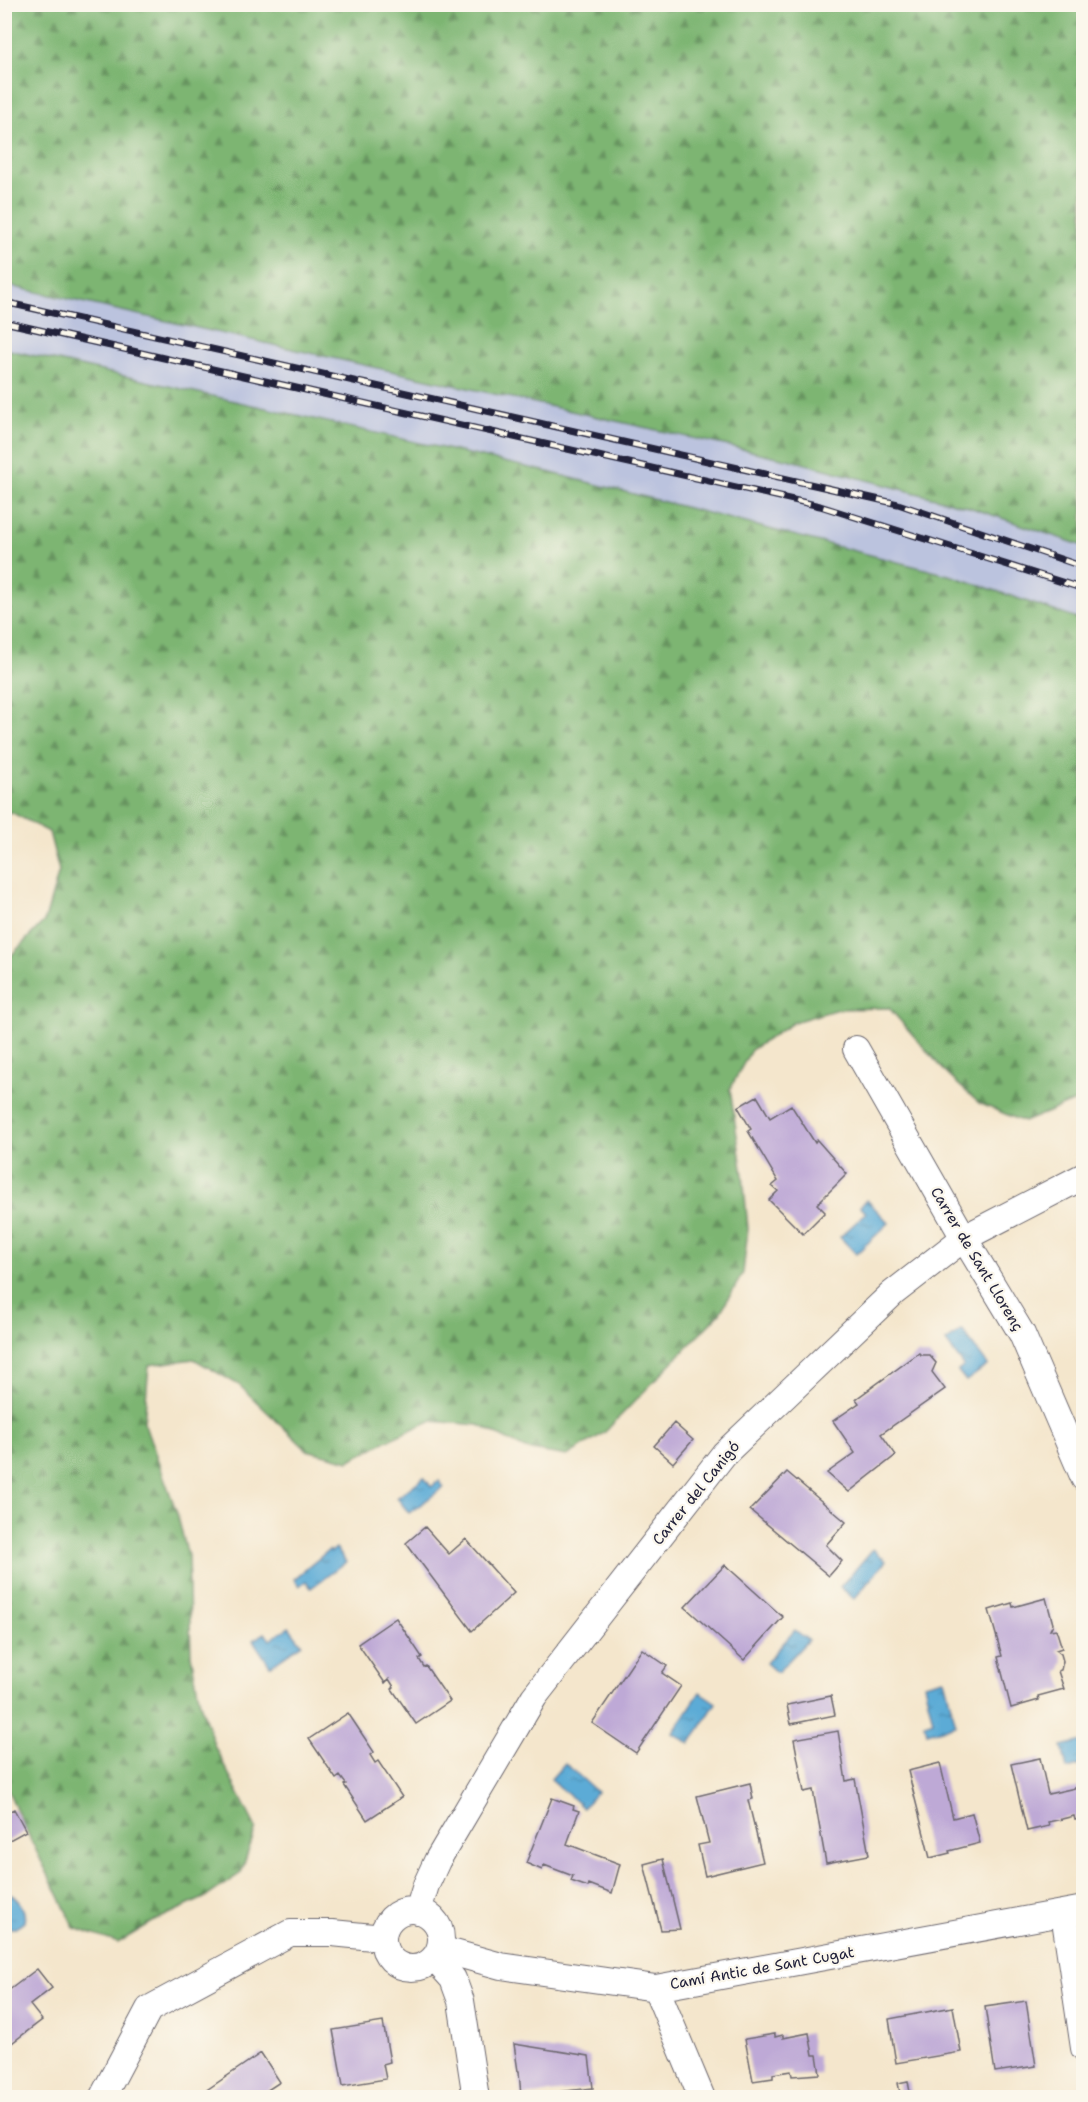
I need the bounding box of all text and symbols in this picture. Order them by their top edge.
street label: Carrer de Sant Llorenç [926,1183,1028,1335]
street label: Carrer del Canigó [648,1437,744,1549]
street label: Camí Antic de Sant Cugat [668,1942,856,1994]

